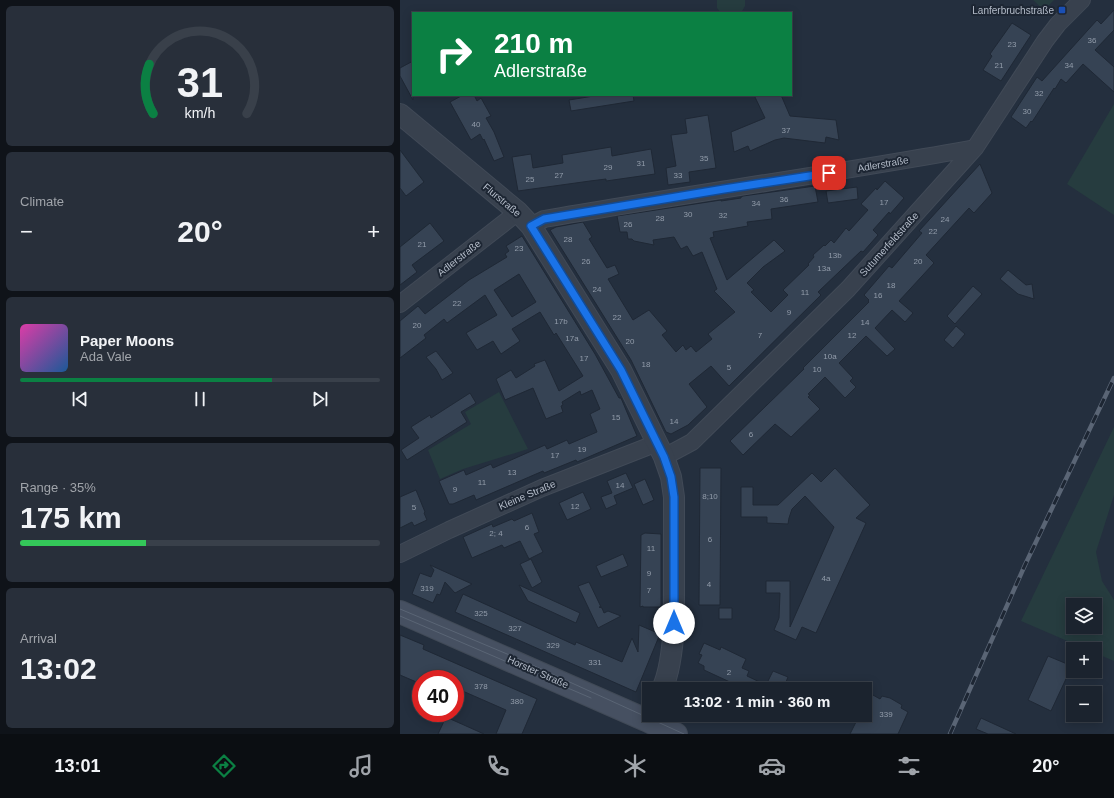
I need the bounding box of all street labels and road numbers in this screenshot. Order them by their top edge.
street label: Adlerstraße [857,154,910,174]
street label: Flurstraße [481,181,523,219]
street label: Sutumerfeldstraße [857,209,921,278]
street label: Adlerstraße [435,237,483,278]
street label: Kleine Straße [497,478,557,512]
street label: Horster Straße [506,654,571,691]

